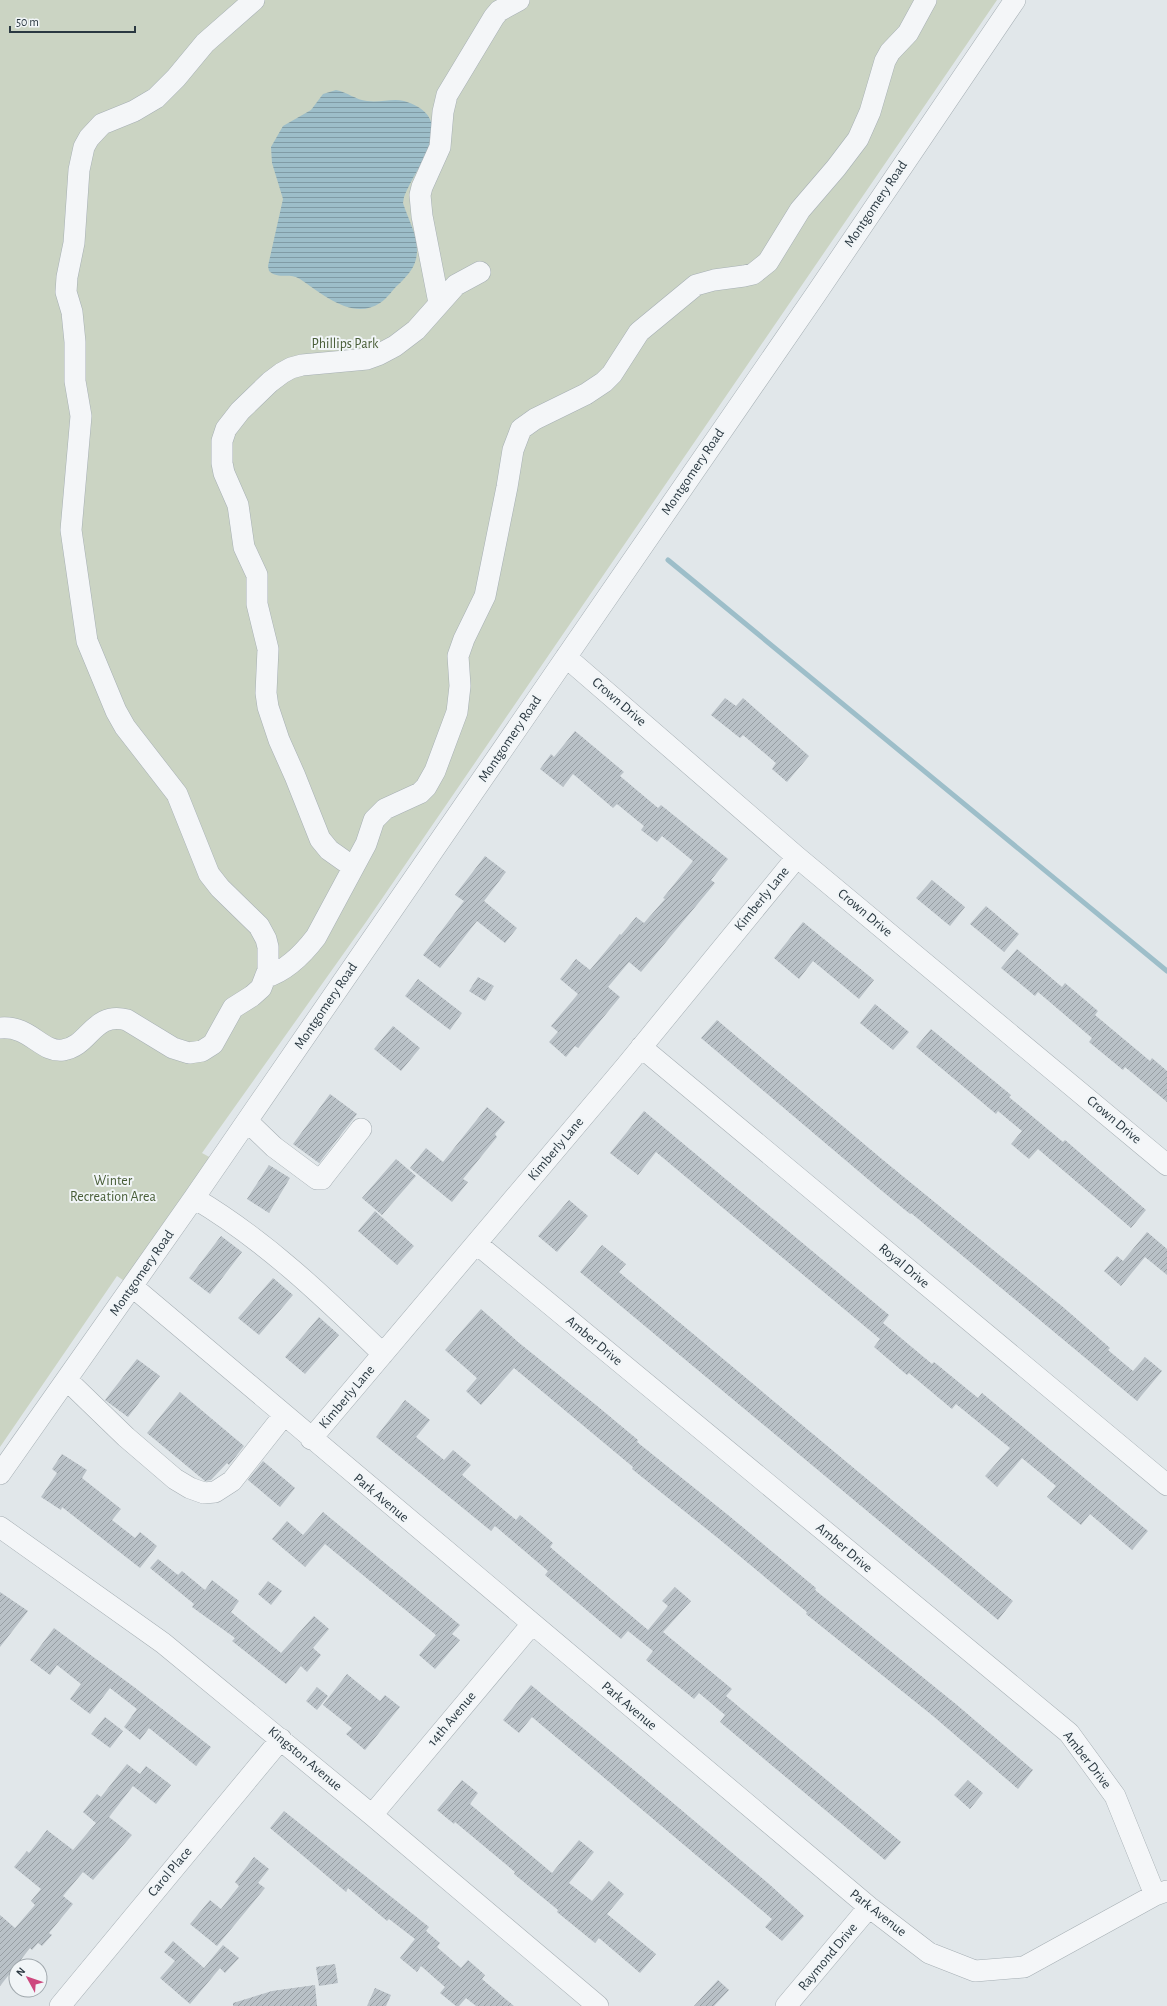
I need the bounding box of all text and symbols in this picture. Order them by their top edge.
scale bar [10,8,135,34]
text: 50 m [16,16,39,28]
street label: Montgomery Road [842,158,910,250]
park label: Phillips Park [311,337,379,351]
street label: Montgomery Road [659,426,727,518]
street label: Crown Drive [589,675,649,729]
street label: Montgomery Road [476,693,544,785]
street label: Kimberly Lane [732,864,792,934]
street label: Crown Drive [835,886,895,940]
street label: Montgomery Road [292,960,360,1052]
street label: Crown Drive [1084,1093,1144,1147]
street label: Kimberly Lane [526,1115,586,1183]
park label: Winter Recreation Area [70,1174,156,1204]
street label: Montgomery Road [107,1228,177,1318]
street label: Royal Drive [876,1241,932,1291]
street label: Amber Drive [563,1314,625,1368]
street label: Kimberly Lane [317,1363,377,1431]
street label: Park Avenue [351,1471,411,1525]
street label: Amber Drive [813,1521,875,1575]
street label: Park Avenue [599,1679,659,1733]
street label: 14th Avenue [425,1689,479,1749]
street label: Kingston Avenue [265,1724,345,1794]
street label: Amber Drive [1060,1729,1114,1791]
street label: Carol Place [145,1845,195,1899]
street label: Park Avenue [847,1887,909,1939]
street label: Raymond Drive [796,1920,860,1994]
north arrow [8,1958,48,1998]
text: N [14,1965,27,1978]

